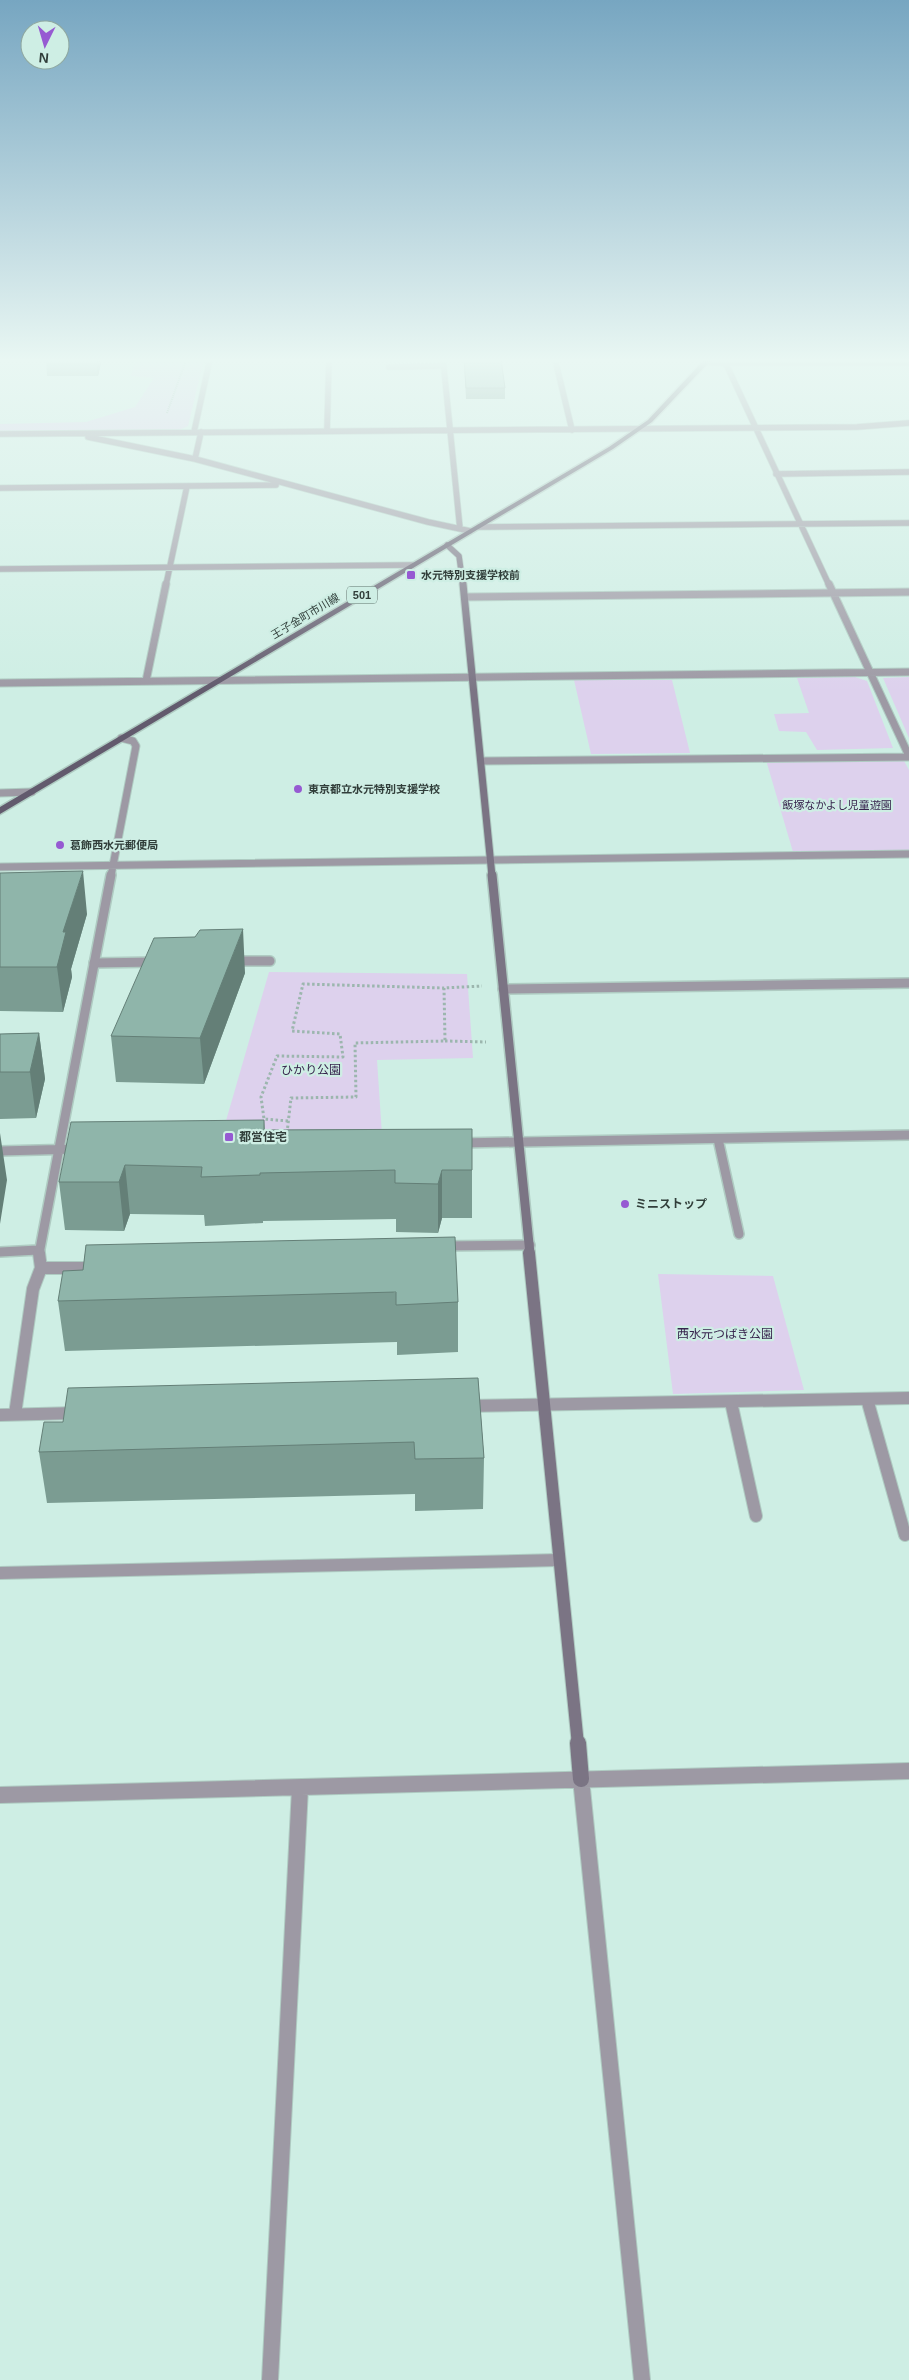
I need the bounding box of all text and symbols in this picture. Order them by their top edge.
north arrow [20,20,70,70]
text: N [38,50,50,66]
marker: 水元特別支援学校前 [405,569,417,581]
place label: 水元特別支援学校前 [421,569,520,581]
road number: 501 [347,586,377,604]
street label: 王子金町市川線 [269,591,341,641]
marker: 東京都立水元特別支援学校 [292,783,304,795]
place label: 東京都立水元特別支援学校 [308,783,440,795]
park label: 飯塚なかよし児童遊園 [782,799,892,811]
marker: 葛飾西水元郵便局 [54,839,66,851]
place label: 葛飾西水元郵便局 [70,839,158,851]
park label: ひかり公園 [281,1063,341,1077]
place label: 都営住宅 [239,1130,287,1144]
marker: 都営住宅 [223,1131,235,1143]
place label: ミニストップ [635,1197,707,1211]
marker: ミニストップ [619,1198,631,1210]
park label: 西水元つばき公園 [677,1327,773,1341]

